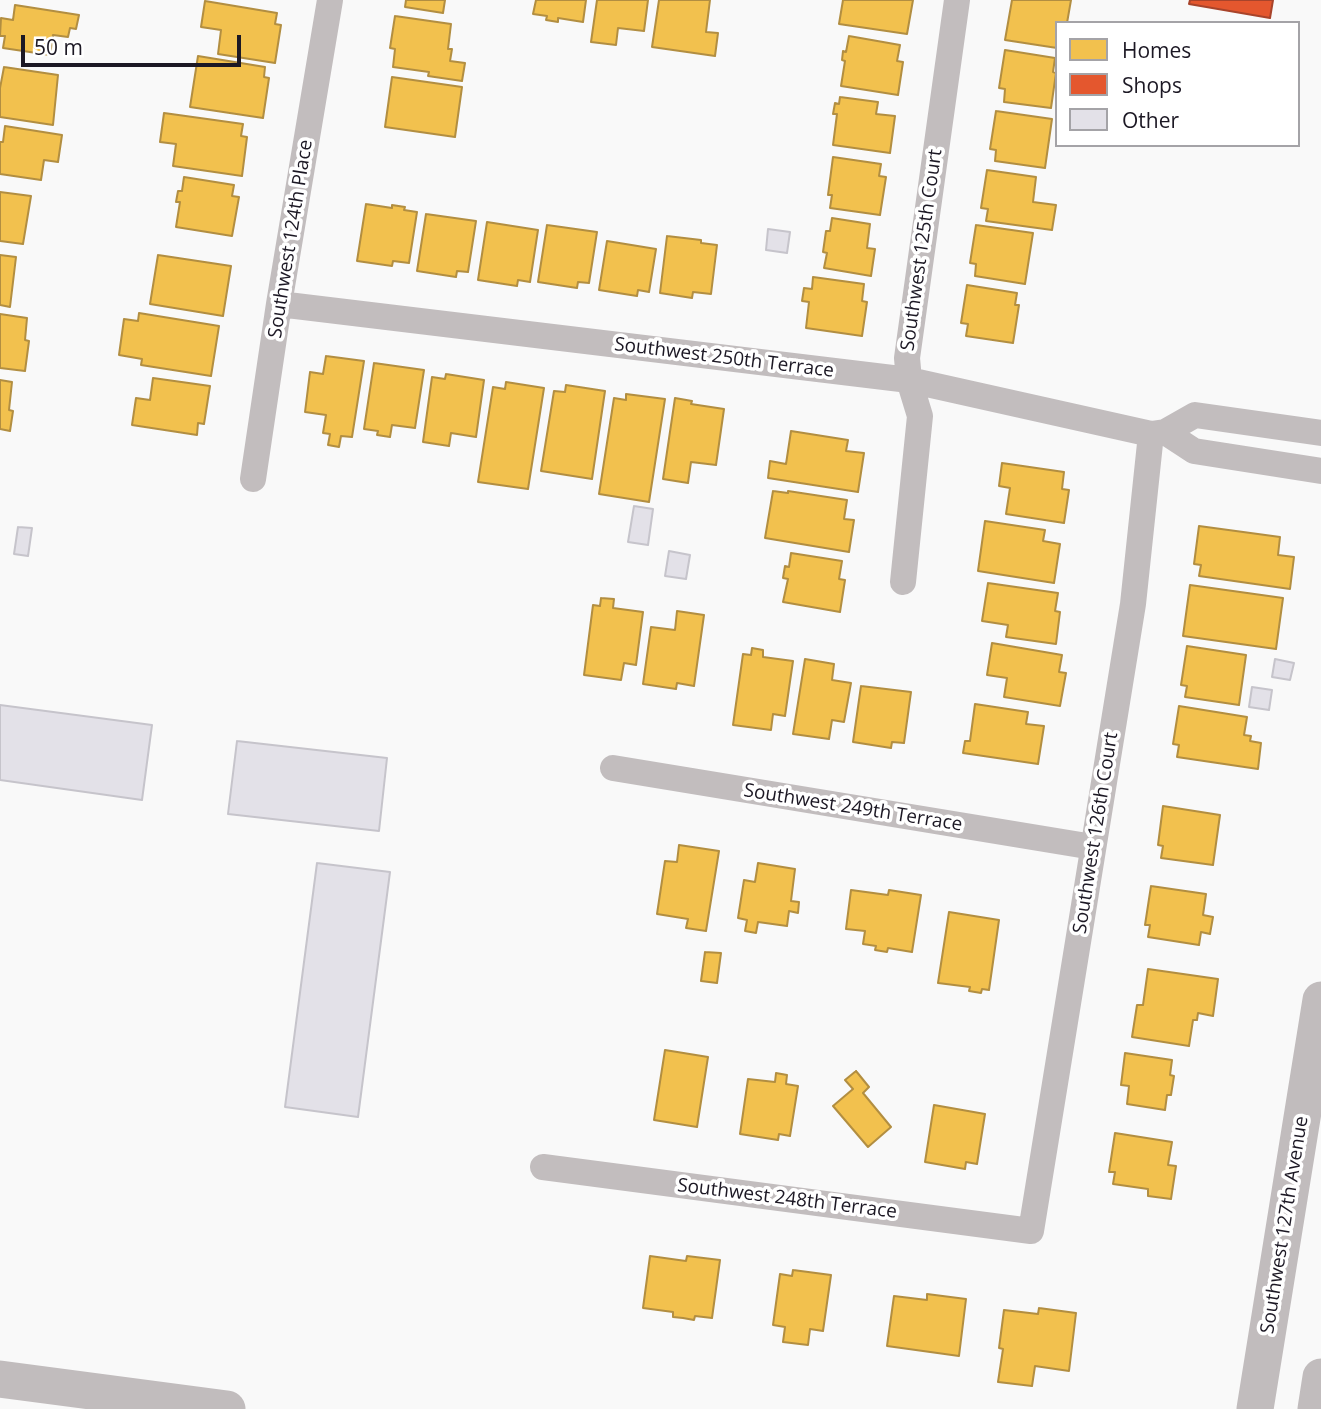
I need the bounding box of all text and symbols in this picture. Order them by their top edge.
scale bar [24,21,245,65]
legend [1055,21,1300,147]
text: 50 m [34,33,83,61]
text: Homes [1122,36,1191,64]
text: Shops [1122,71,1182,99]
text: Other [1122,106,1179,134]
street label: Southwest 124th Place [264,138,318,340]
street label: Southwest 125th Court [897,148,947,352]
street label: Southwest 250th Terrace [613,333,835,383]
street label: Southwest 126th Court [1069,731,1123,935]
street label: Southwest 249th Terrace [742,779,964,837]
street label: Southwest 127th Avenue [1257,1114,1313,1336]
street label: Southwest 248th Terrace [676,1174,898,1224]

